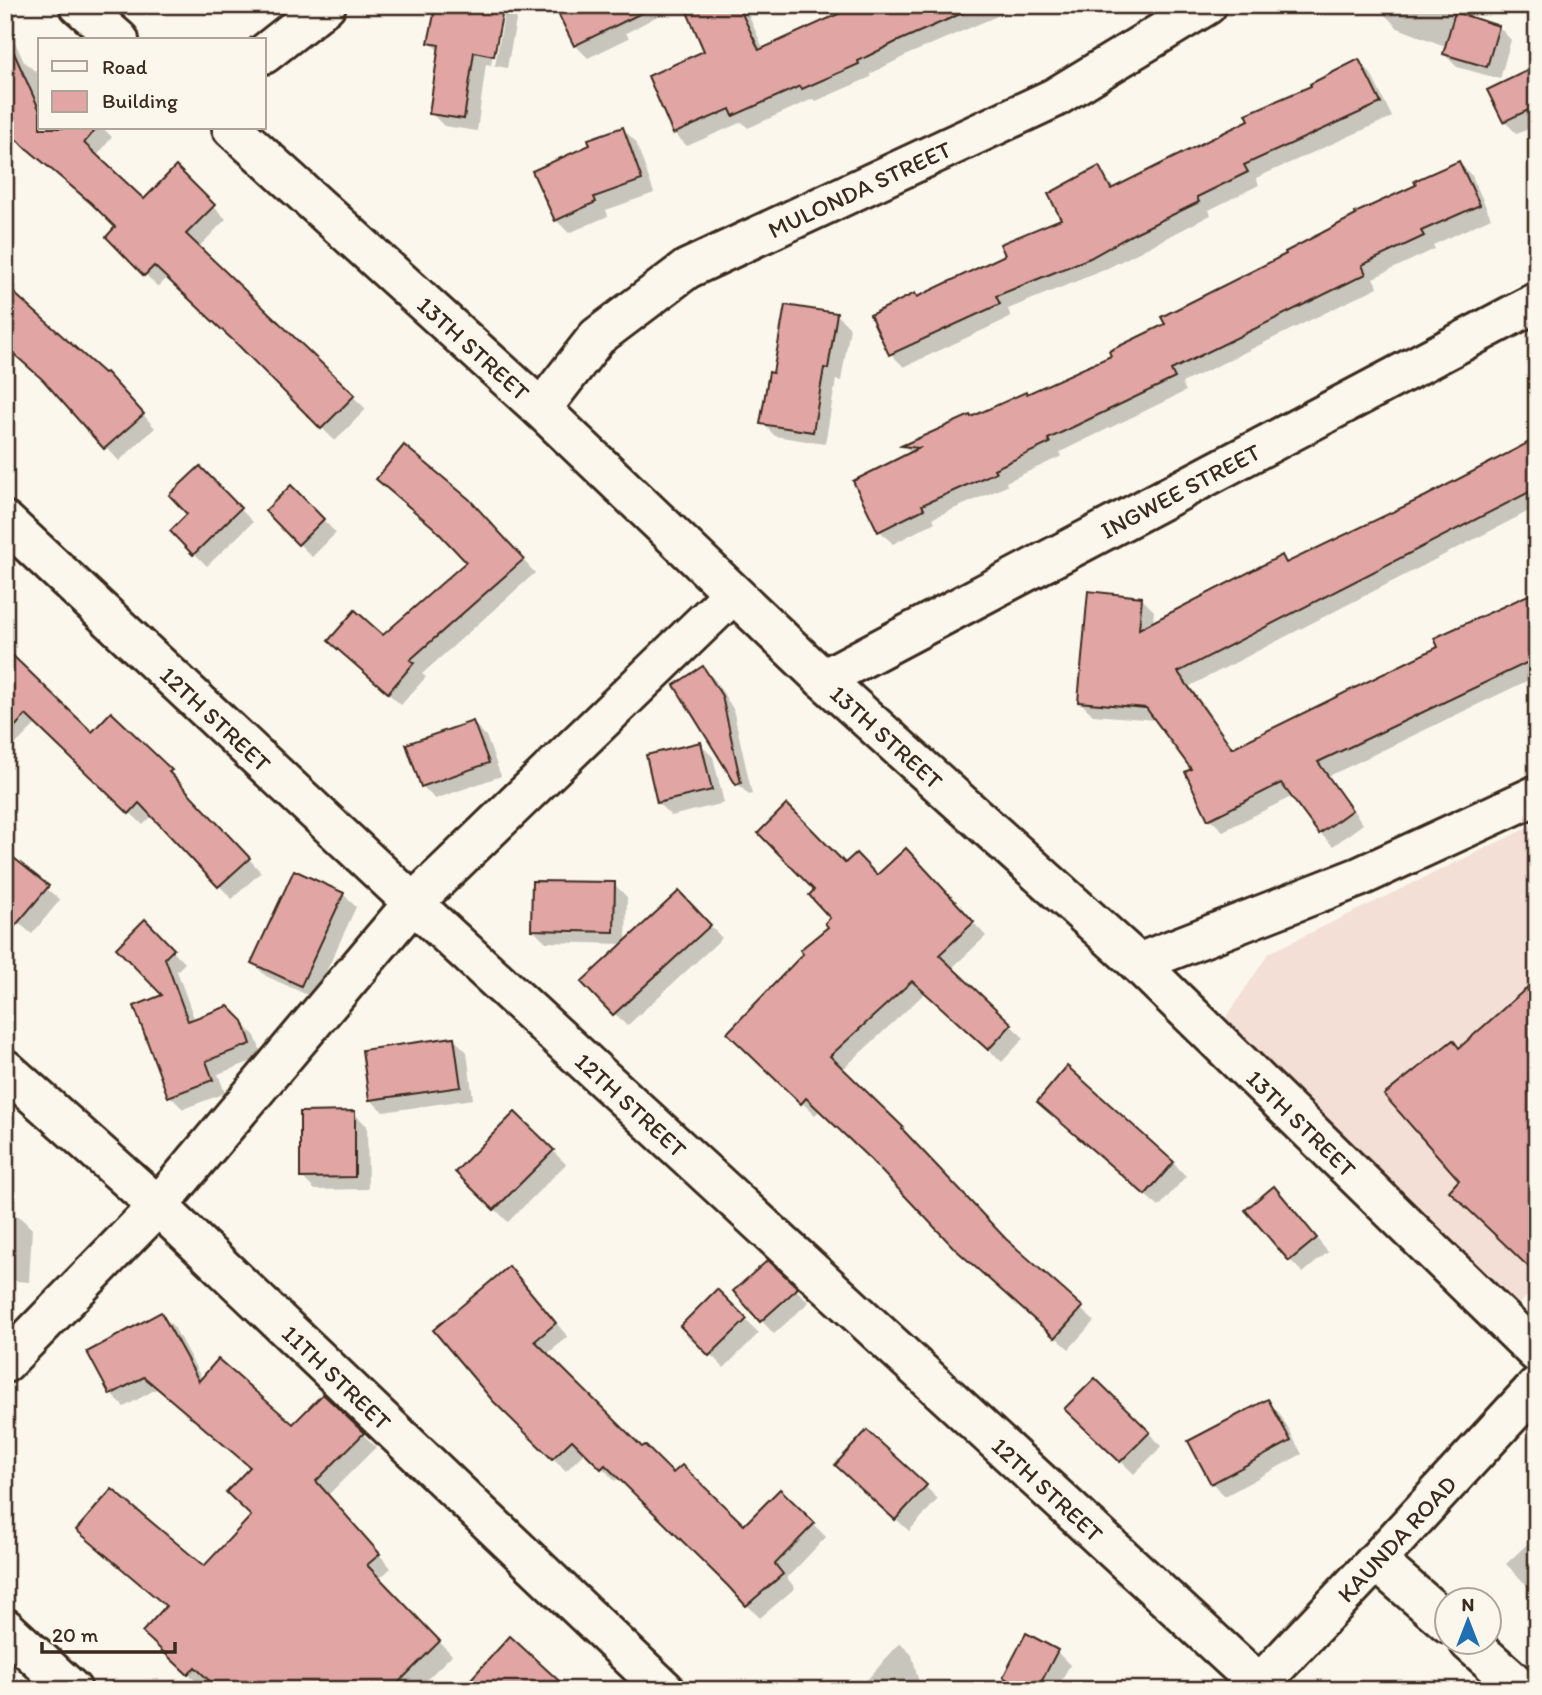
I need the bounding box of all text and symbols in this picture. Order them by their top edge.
legend [38,38,266,130]
text: Road [102,54,148,79]
text: Building [102,88,178,113]
street label: MULONDA STREET [763,133,956,244]
street label: 13TH STREET [412,290,537,407]
street label: INGWEE STREET [1096,436,1265,544]
street label: 12TH STREET [154,660,278,778]
street label: 13TH STREET [824,678,950,795]
street label: 12TH STREET [570,1046,693,1163]
street label: 13TH STREET [1241,1063,1363,1183]
street label: 11TH STREET [277,1318,398,1436]
street label: 12TH STREET [986,1431,1110,1548]
street label: KAUNDA ROAD [1331,1469,1462,1608]
north arrow [1434,1586,1504,1656]
text: N [1462,1593,1474,1616]
scale bar [42,1611,175,1655]
text: 20 m [52,1622,99,1647]

